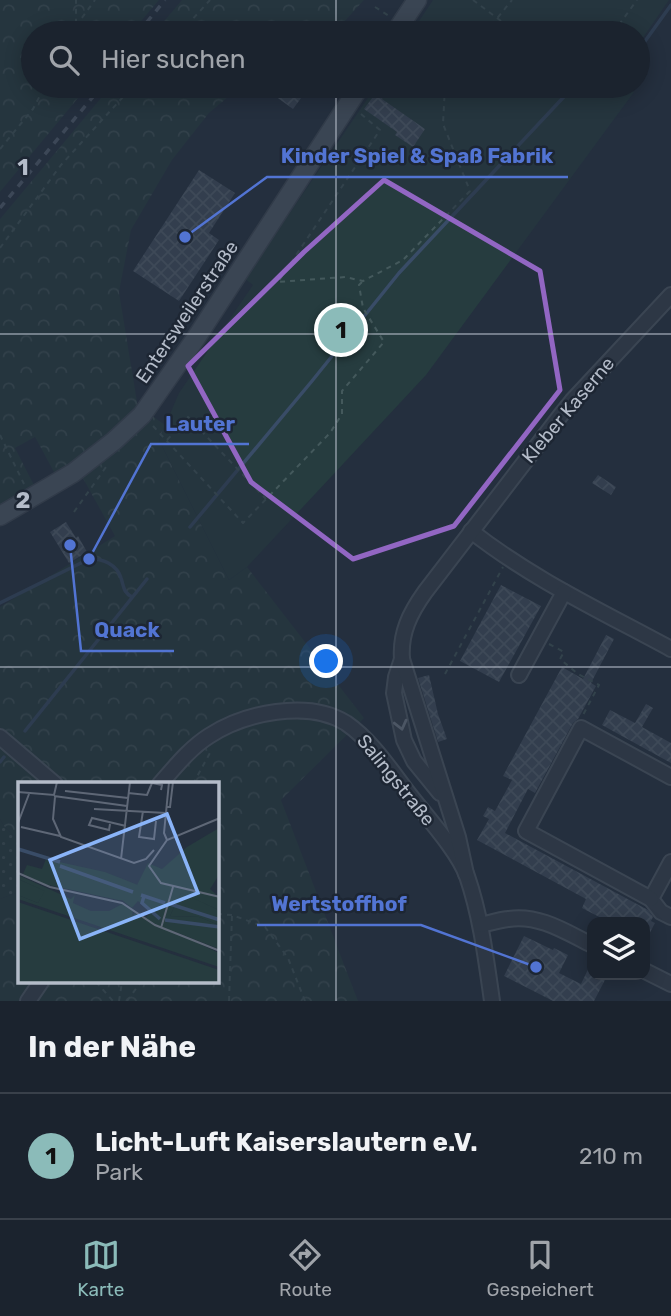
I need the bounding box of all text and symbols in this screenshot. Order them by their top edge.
search box [21,21,650,98]
icon: search [45,41,83,79]
text: Hier suchen [101,44,246,75]
callout: Kinder Spiel & Spaß Fabrik [267,135,568,177]
text: Kinder Spiel & Spaß Fabrik [281,143,554,168]
text: 1 [17,153,29,181]
street label: Entersweilerstraße [131,236,243,388]
pin: 1 [318,304,364,356]
street label: Kleber Kaserne [517,352,619,468]
callout: Lauter [151,402,249,444]
text: Lauter [165,411,236,436]
text: 2 [16,486,30,514]
callout: Quack [81,609,174,651]
text: Quack [94,617,160,642]
your location [309,644,343,678]
one-way arrow [392,719,407,731]
street label: Salingstraße [352,730,440,830]
inset map [18,782,219,984]
callout: Wertstoffhof [257,883,421,925]
text: Wertstoffhof [271,891,407,916]
map controls [587,917,650,980]
button: layers [587,917,650,980]
text: In der Nähe [28,1029,196,1065]
text: Licht-Luft Kaiserslautern e.V. [95,1127,478,1158]
text: 1 [45,1142,57,1170]
text: 210 m [579,1142,643,1170]
text: Park [95,1158,143,1186]
tab: Karte [77,1236,124,1301]
tab: Route [279,1236,332,1301]
tab: Gespeichert [486,1236,594,1301]

